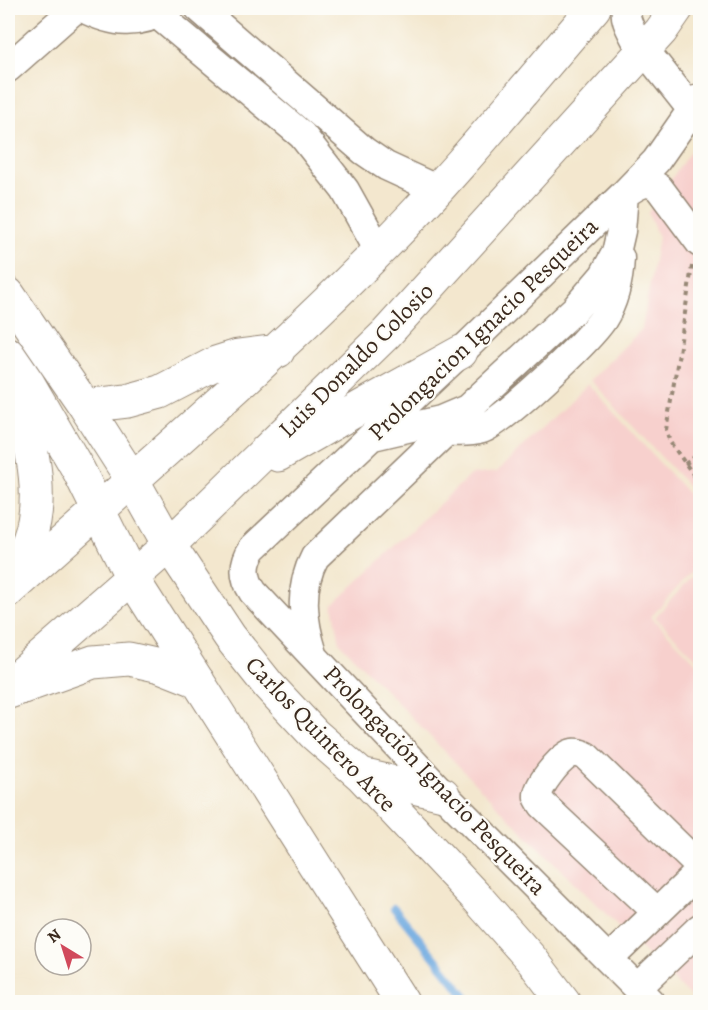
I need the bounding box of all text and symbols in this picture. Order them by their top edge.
street label: Prolongacion Ignacio Pesqueira [361,210,606,448]
street label: Luis Donaldo Colosio [271,275,441,445]
street label: Carlos Quintero Arce [238,649,404,819]
street label: Prolongación Ignacio Pesqueira [316,658,554,903]
north arrow [33,917,93,977]
text: N [43,923,66,948]

